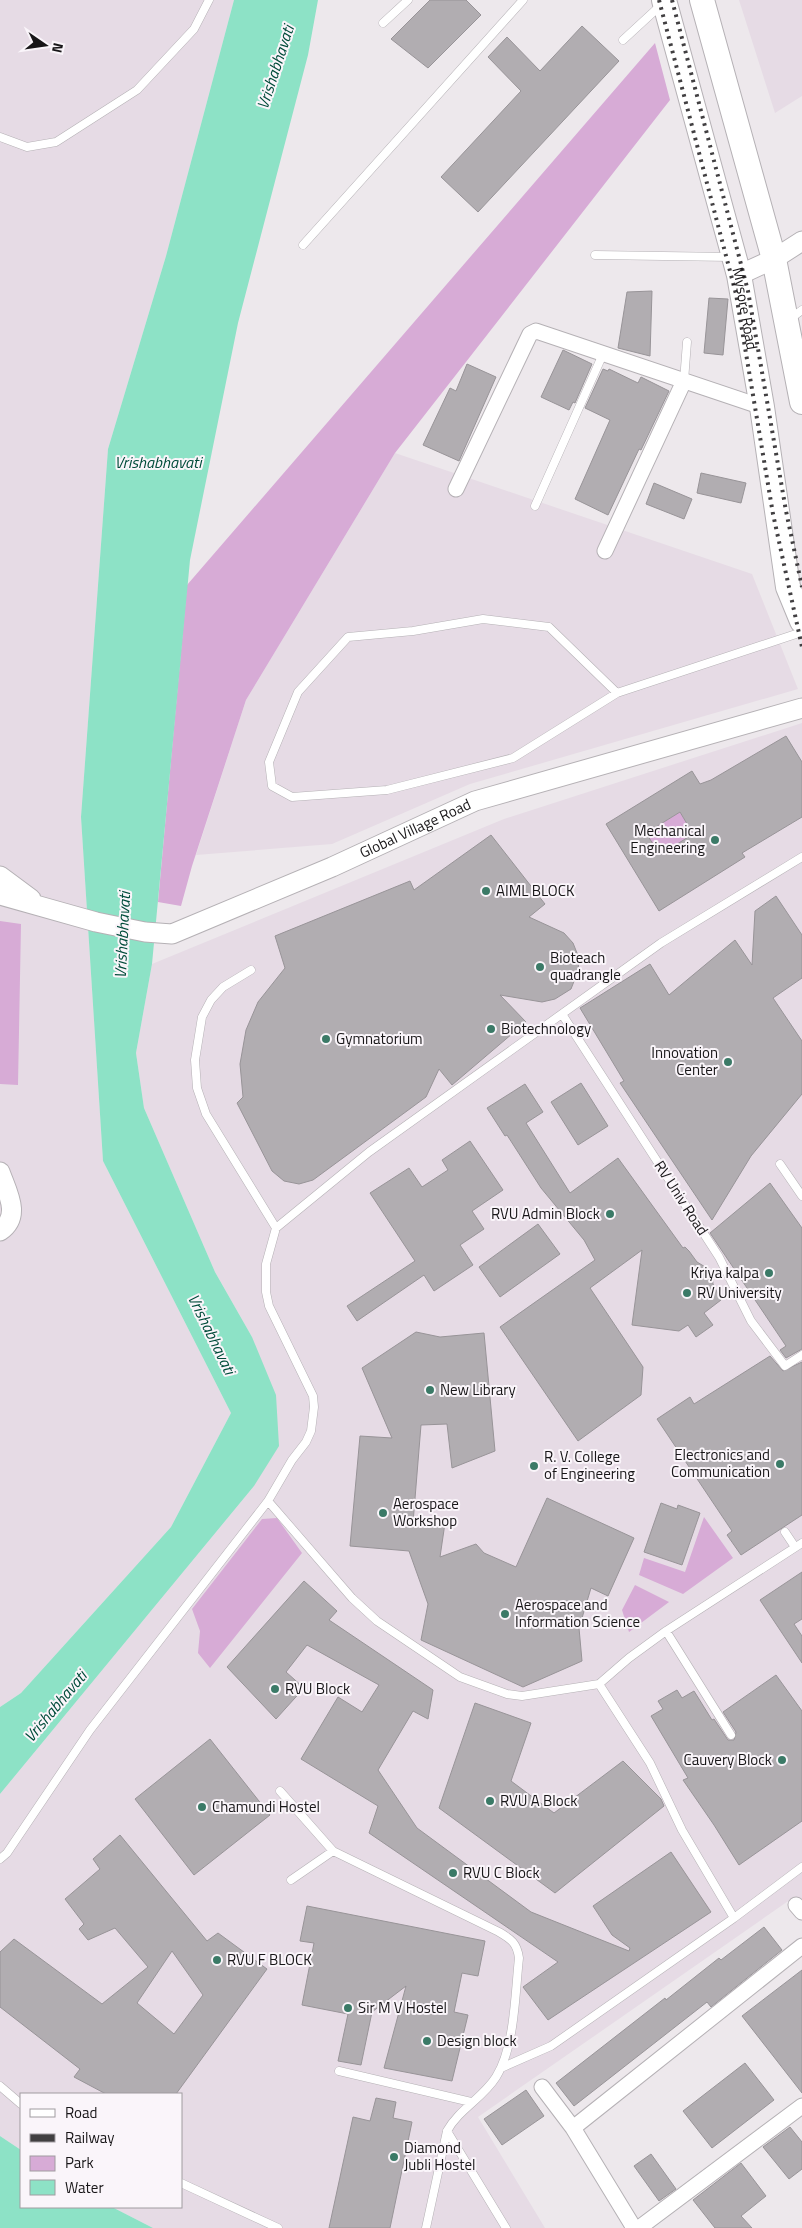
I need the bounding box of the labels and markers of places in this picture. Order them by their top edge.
place label: Mechanical Engineering [630,819,705,859]
marker: Mechanical Engineering [709,834,721,846]
place label: AIML BLOCK [496,879,575,902]
marker: AIML BLOCK [480,885,492,897]
place label: Bioteach quadrangle [550,946,621,986]
marker: Bioteach quadrangle [534,961,546,973]
place label: Biotechnology [501,1017,591,1040]
marker: Biotechnology [485,1023,497,1035]
place label: Gymnatorium [336,1027,423,1050]
marker: Gymnatorium [320,1033,332,1045]
place label: Innovation Center [651,1041,718,1081]
marker: Innovation Center [722,1056,734,1068]
place label: RVU Admin Block [491,1202,600,1225]
marker: RVU Admin Block [604,1208,616,1220]
place label: Kriya kalpa [691,1261,759,1284]
marker: Kriya kalpa [763,1267,775,1279]
place label: RV University [697,1281,782,1304]
marker: RV University [681,1287,693,1299]
place label: New Library [440,1378,516,1401]
marker: New Library [424,1384,436,1396]
place label: Electronics and Communication [671,1443,770,1483]
place label: R. V. College of Engineering [544,1445,635,1485]
marker: Electronics and Communication [774,1458,786,1470]
marker: R. V. College of Engineering [528,1460,540,1472]
place label: Aerospace Workshop [393,1492,459,1532]
marker: Aerospace Workshop [377,1507,389,1519]
place label: Aerospace and Information Science [515,1593,640,1633]
marker: Aerospace and Information Science [499,1608,511,1620]
place label: RVU Block [285,1677,350,1700]
marker: RVU Block [269,1683,281,1695]
place label: Cauvery Block [684,1748,772,1771]
marker: Cauvery Block [776,1754,788,1766]
place label: RVU A Block [500,1789,577,1812]
place label: Chamundi Hostel [212,1795,320,1818]
marker: RVU A Block [484,1795,496,1807]
marker: Chamundi Hostel [196,1801,208,1813]
place label: RVU C Block [463,1861,540,1884]
marker: RVU C Block [447,1867,459,1879]
place label: RVU F BLOCK [227,1948,312,1971]
marker: RVU F BLOCK [211,1954,223,1966]
place label: Sir M V Hostel [358,1996,447,2019]
marker: Sir M V Hostel [342,2002,354,2014]
place label: Design block [437,2029,517,2052]
marker: Design block [421,2035,433,2047]
place label: Diamond Jubli Hostel [404,2136,476,2176]
marker: Diamond Jubli Hostel [388,2151,400,2163]

